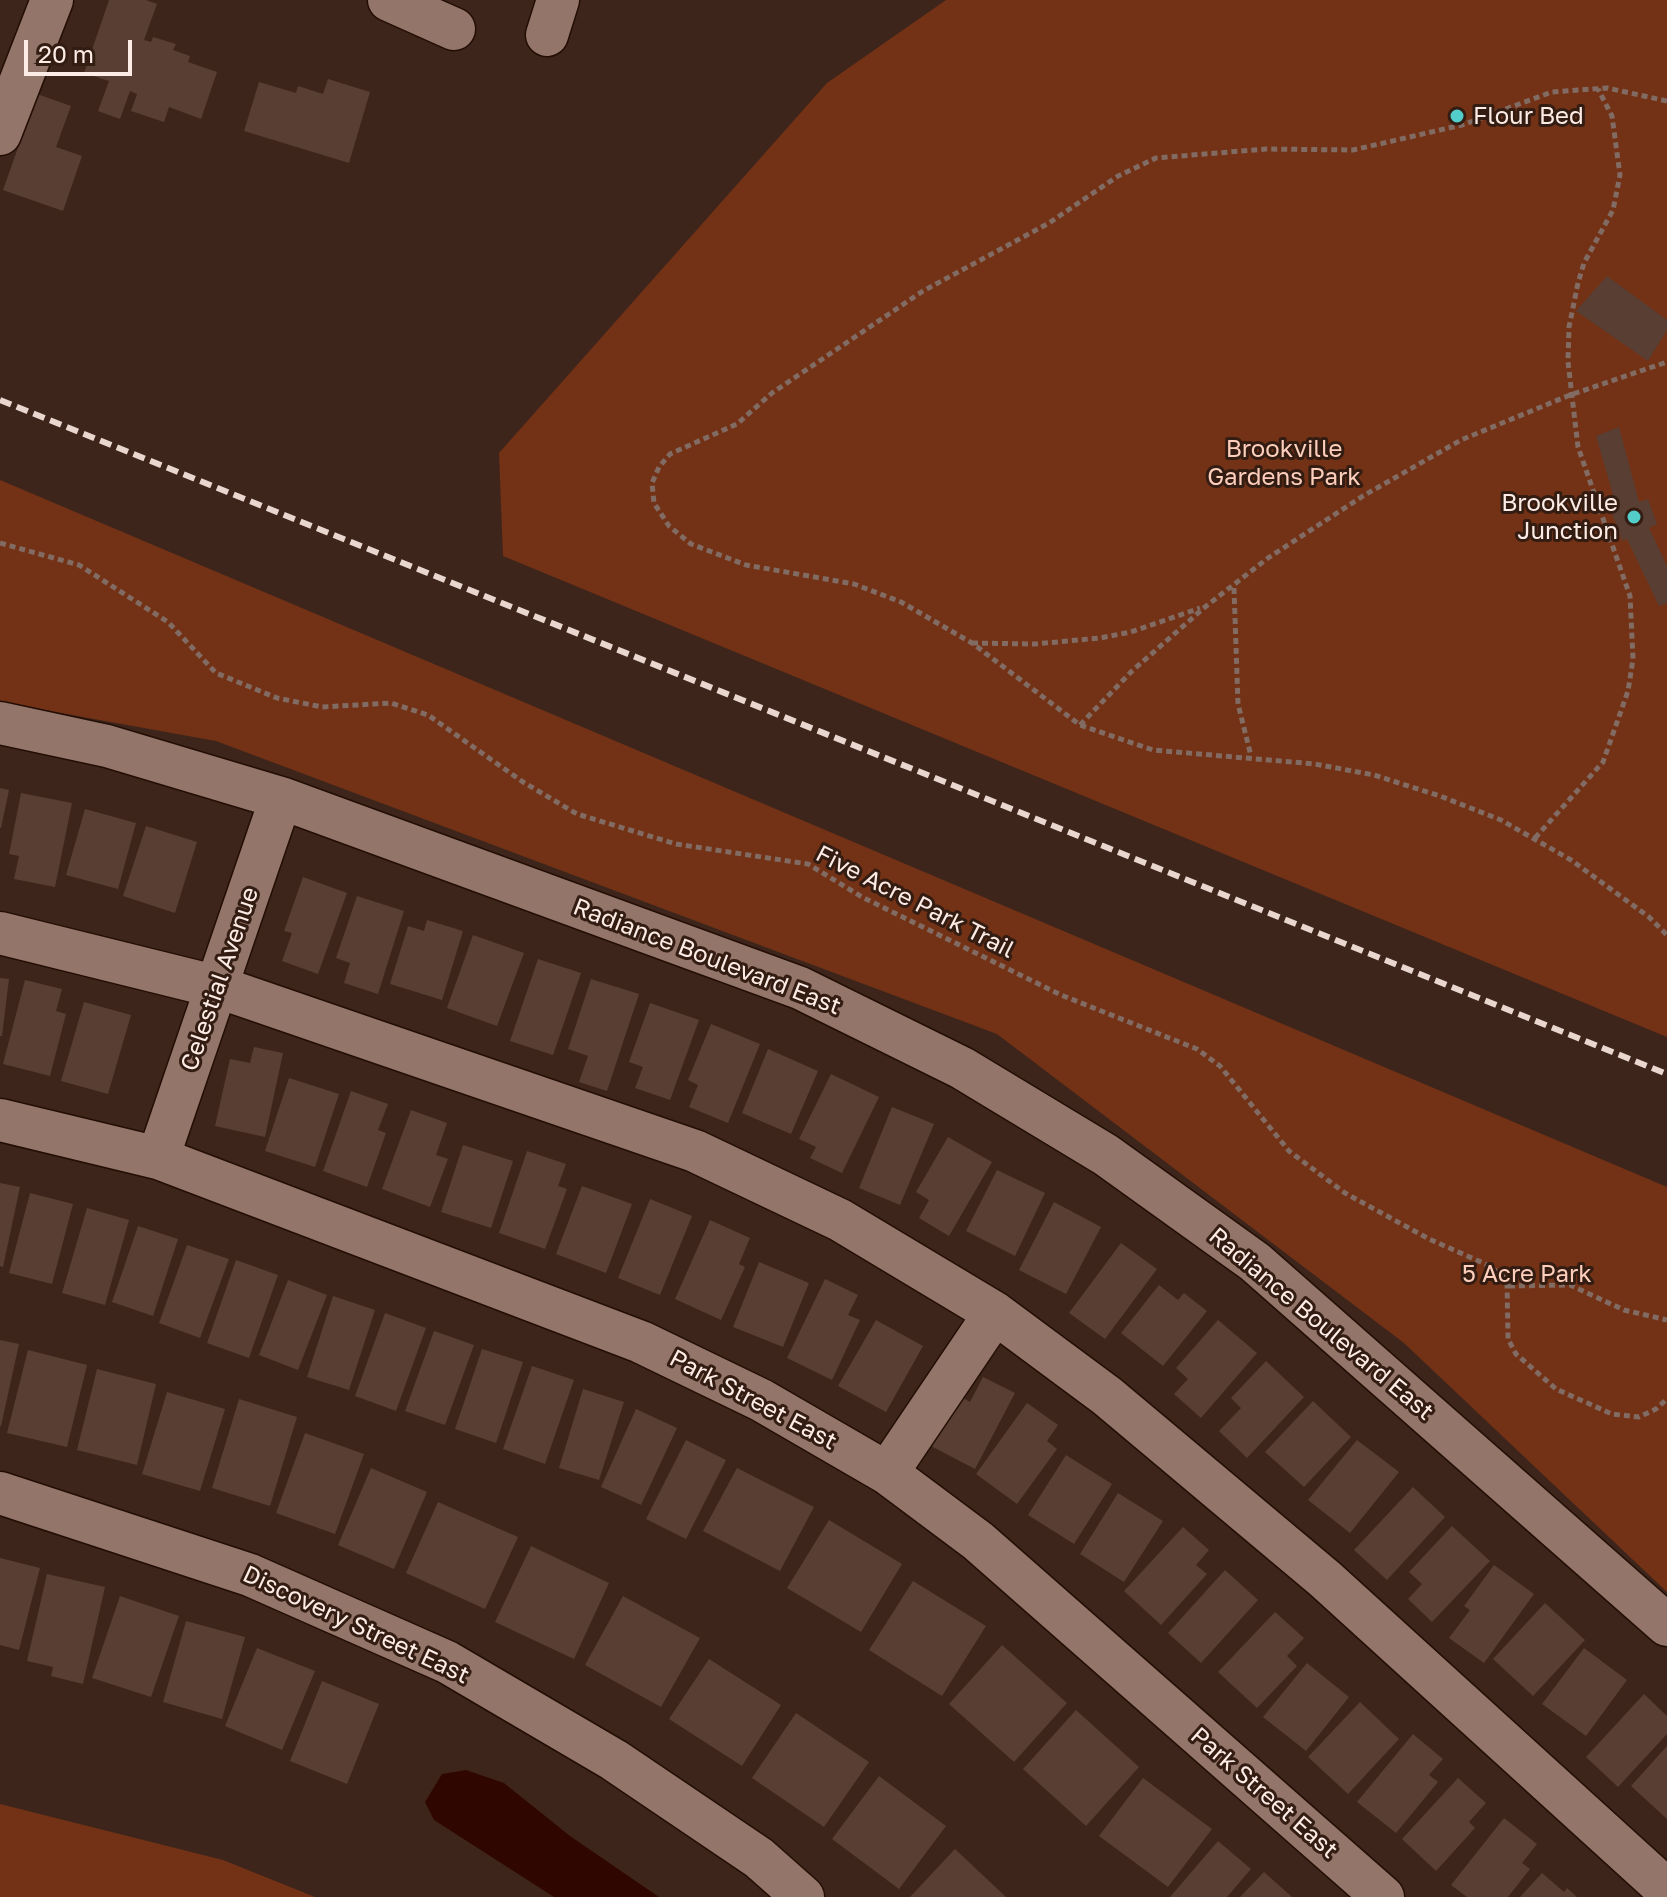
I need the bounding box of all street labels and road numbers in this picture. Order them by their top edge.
street label: Five Acre Park Trail [811,839,1019,965]
street label: Celestial Avenue [175,883,265,1075]
street label: Radiance Boulevard East [569,893,845,1021]
street label: Radiance Boulevard East [1203,1222,1439,1426]
street label: Park Street East [664,1344,842,1456]
street label: Discovery Street East [238,1560,474,1690]
street label: Park Street East [1185,1721,1343,1865]

